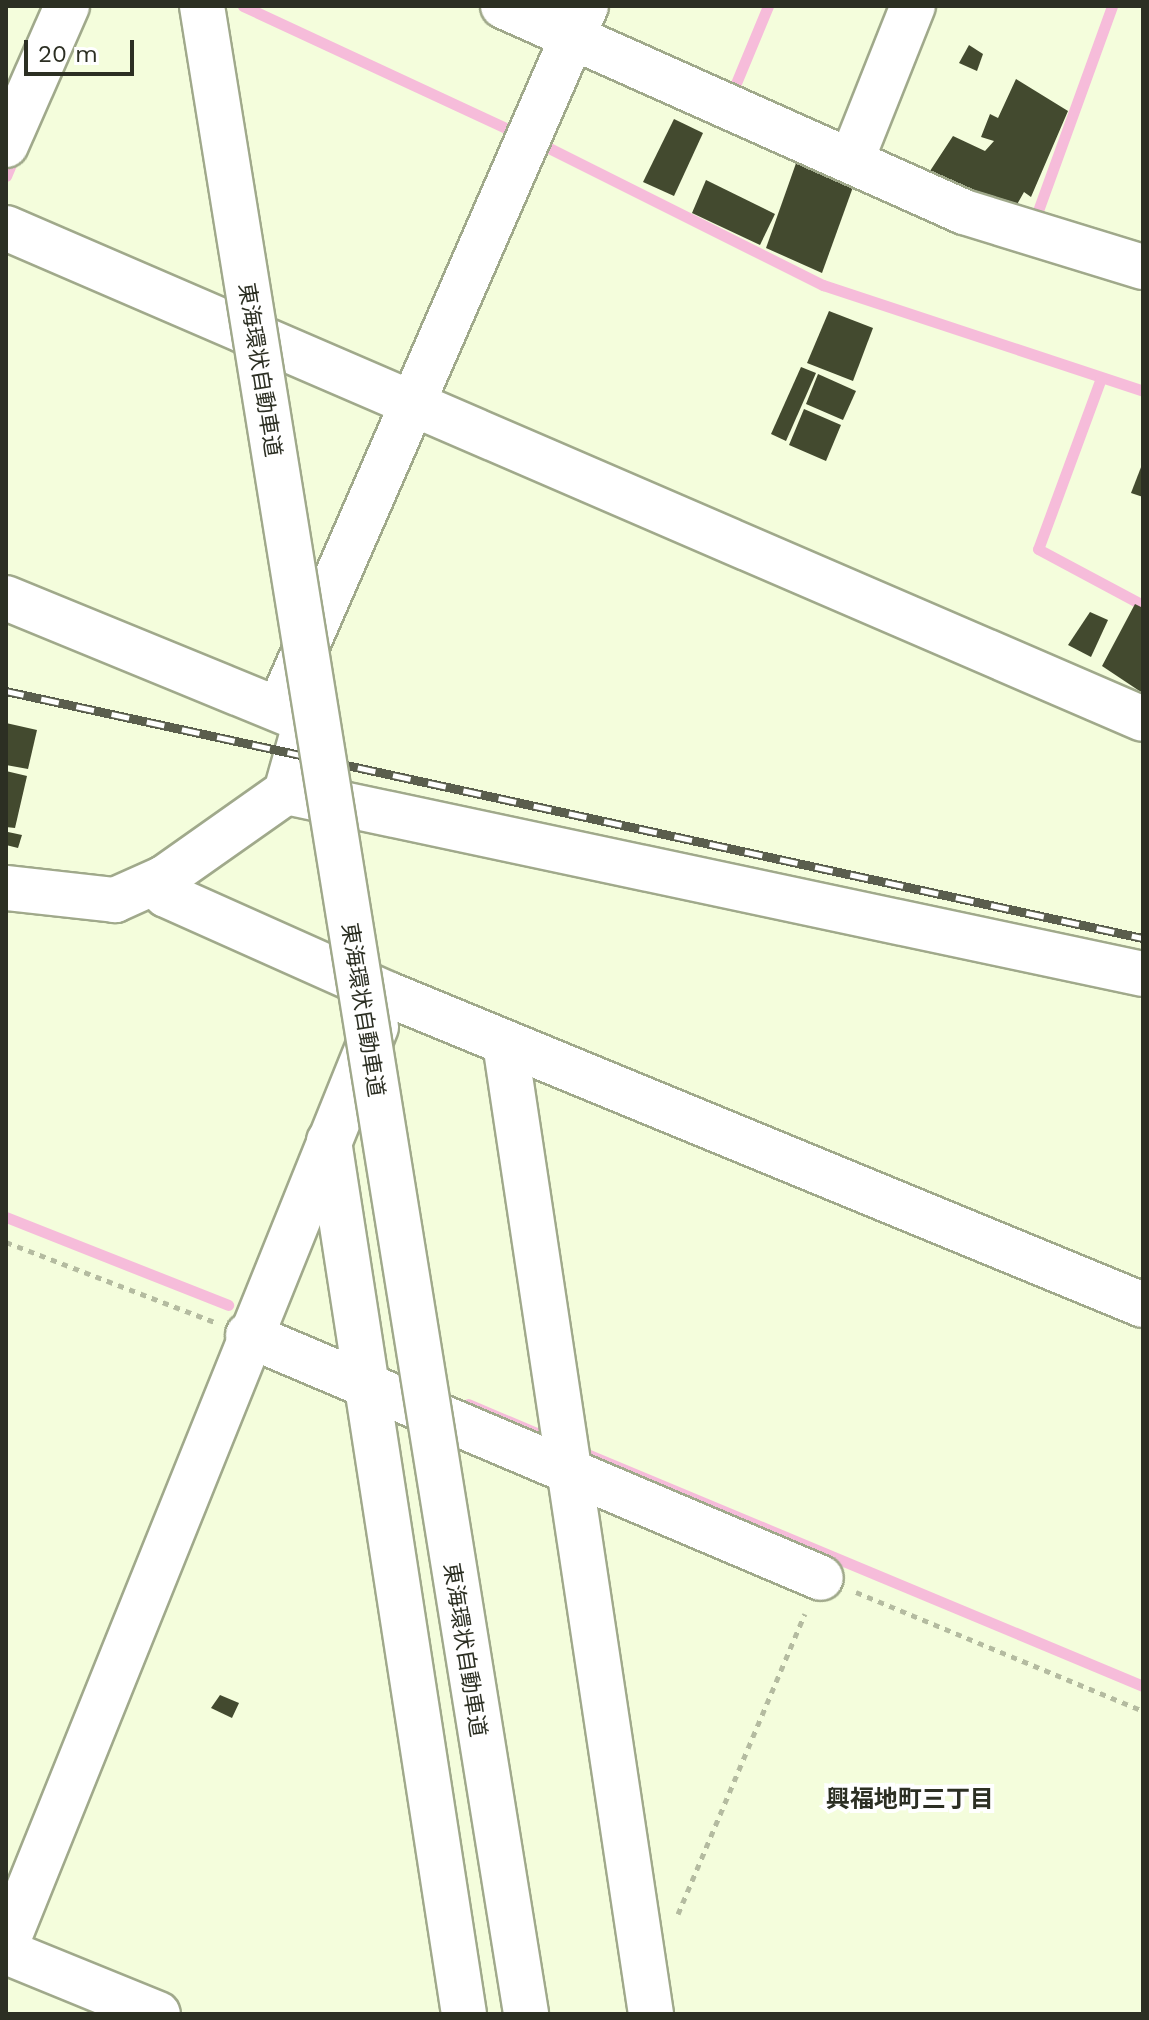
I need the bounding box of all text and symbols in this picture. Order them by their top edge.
scale bar [28,24,138,74]
text: 20 m [38,40,98,68]
street label: 東海環状自動車道 [233,281,287,459]
street label: 東海環状自動車道 [336,921,390,1099]
street label: 東海環状自動車道 [438,1561,492,1739]
district label: 興福地町三丁目 [826,1786,994,1814]

